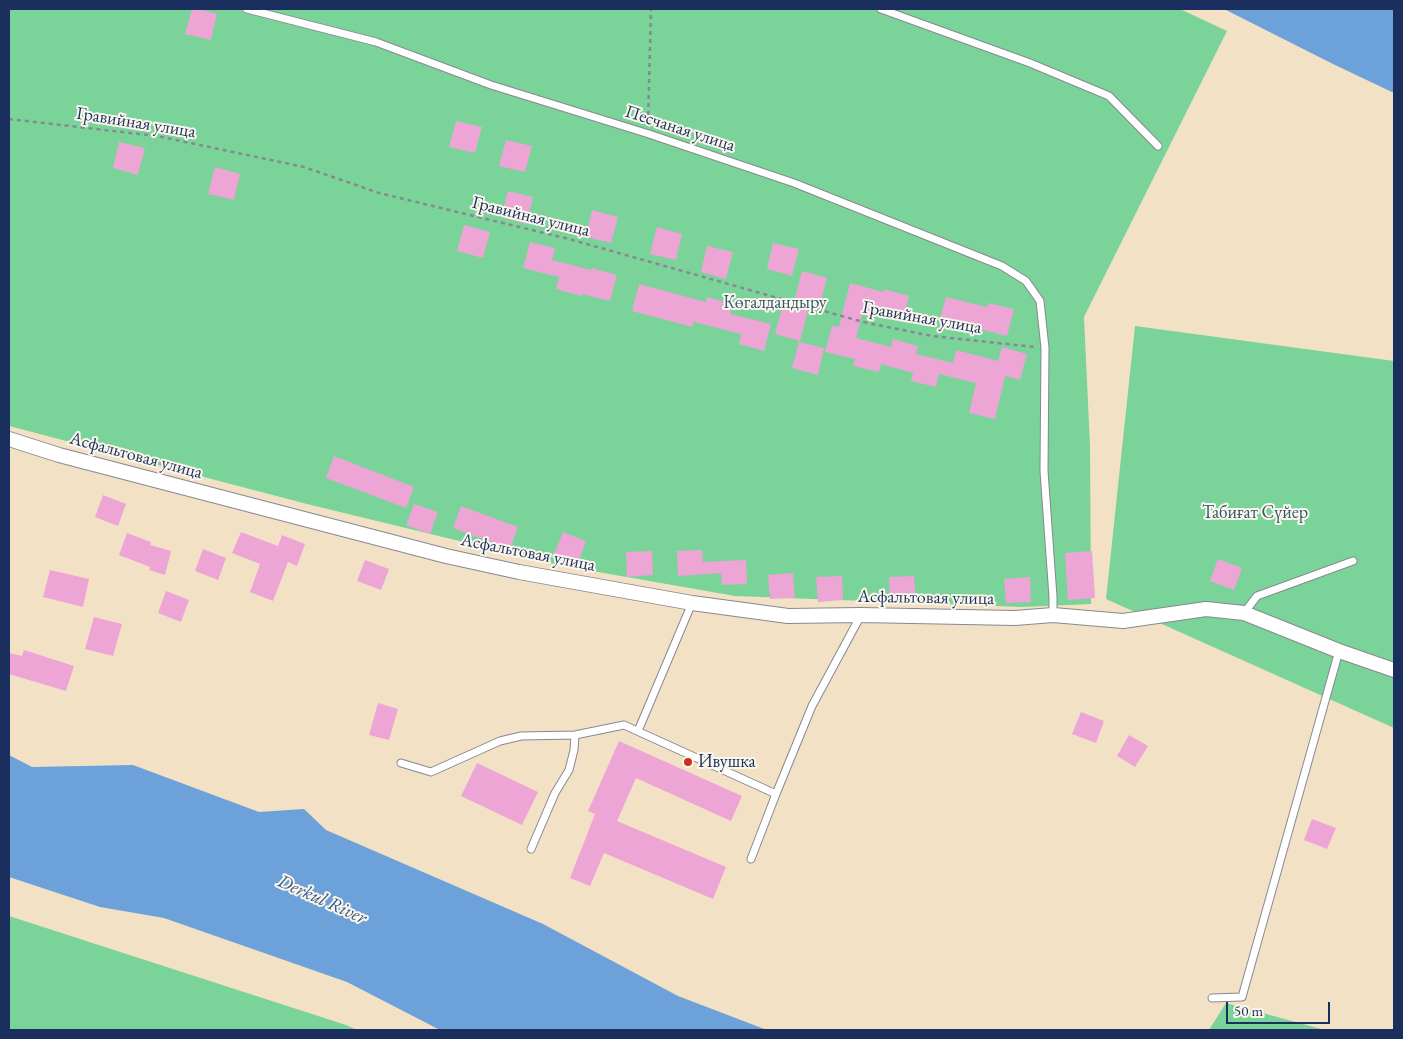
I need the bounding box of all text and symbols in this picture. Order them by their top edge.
street label: Песчаная улица [622,101,738,157]
street label: Гравийная улица [75,103,197,143]
street label: Гравийная улица [470,192,592,242]
park label: Көгалдандыру [723,292,827,314]
street label: Гравийная улица [861,297,983,339]
street label: Асфальтовая улица [67,428,205,484]
park label: Табиғат Сүйер [1202,502,1308,524]
street label: Асфальтовая улица [459,529,597,577]
street label: Асфальтовая улица [857,586,995,610]
place label: Ивушка [698,751,756,773]
marker: Ивушка [682,756,694,768]
water label: Derkul River [274,870,370,930]
scale bar [1228,992,1332,1024]
text: 50 m [1234,1001,1263,1020]

